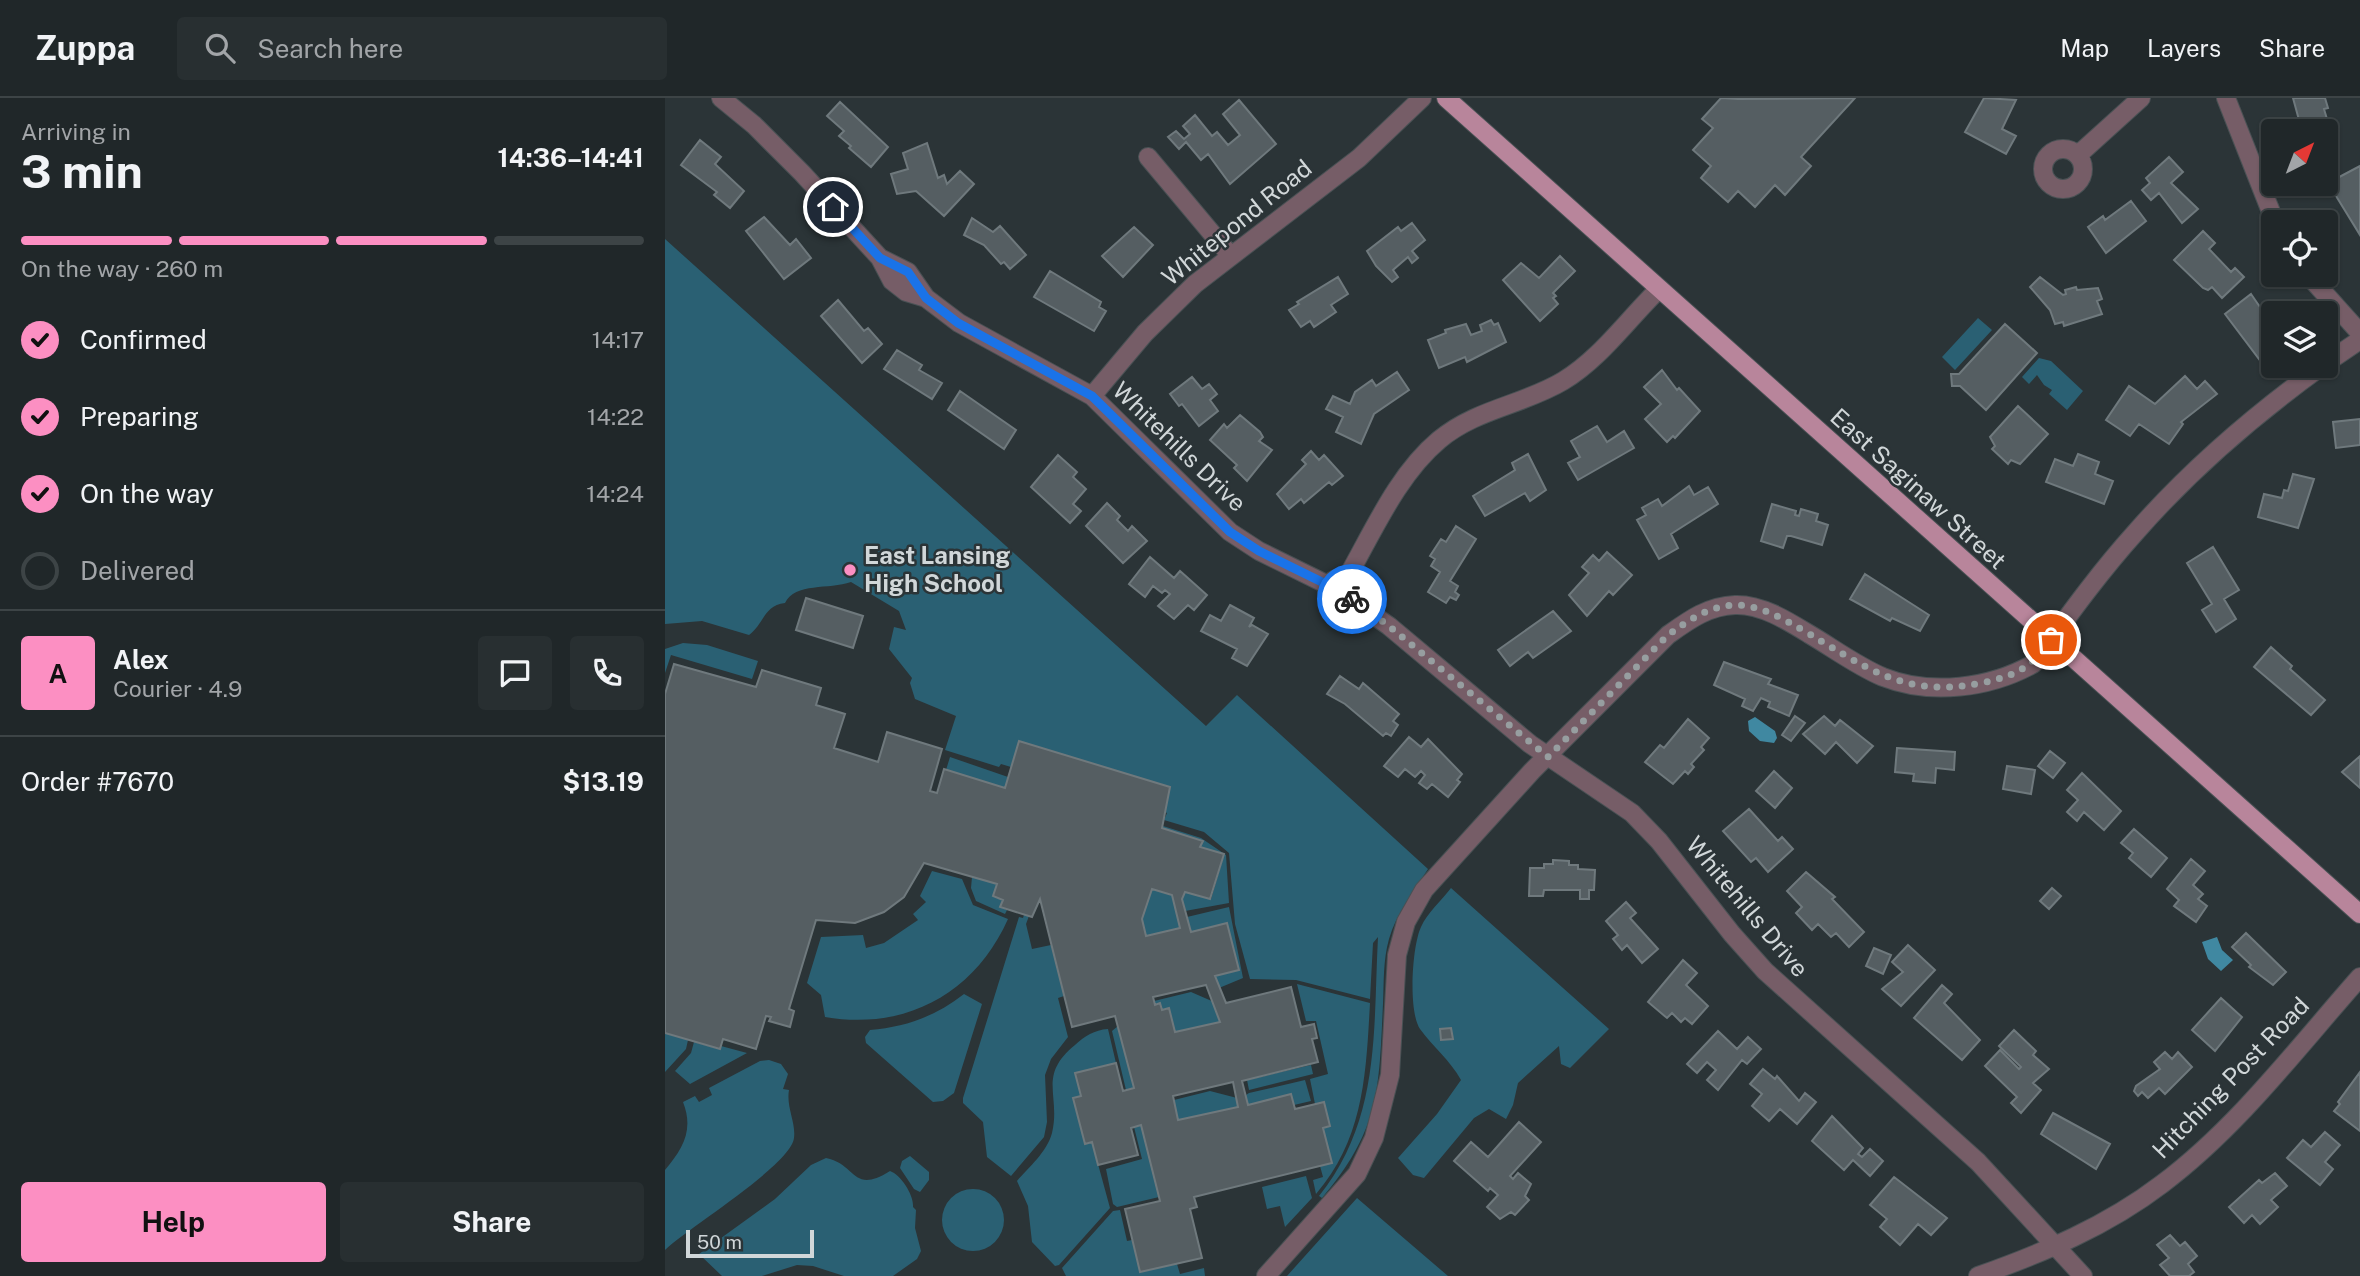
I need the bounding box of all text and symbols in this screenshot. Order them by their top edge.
search box [177,17,667,80]
text: Zuppa [35,29,135,67]
icon: search [201,29,239,67]
text: Search here [257,33,403,64]
text: Map [2060,34,2109,62]
text: Layers [2147,34,2221,62]
text: Share [2259,34,2325,62]
text: Arriving in [21,118,131,145]
north arrow [2261,119,2338,196]
map controls [2261,119,2338,378]
text: 14:36–14:41 [498,142,644,173]
text: 3 min [21,144,143,198]
street label: Whitepond Road [1156,153,1317,291]
pin [803,177,863,237]
icon: home [814,188,852,226]
button: locate [2261,210,2338,287]
text: On the way · 260 m [21,255,223,282]
button: layers [2261,301,2338,378]
icon: check [21,321,59,359]
text: Confirmed [80,324,207,355]
text: 14:17 [592,326,644,353]
street label: Whitehills Drive [1107,376,1252,517]
icon: check [21,398,59,436]
text: Preparing [80,401,199,432]
street label: East Saginaw Street [1825,402,2012,574]
text: 14:22 [587,403,644,430]
icon: check [21,475,59,513]
text: On the way [80,478,214,509]
text: 14:24 [586,480,644,507]
place label: East Lansing High School [864,541,1010,597]
text: Delivered [80,555,195,586]
marker: East Lansing High School [842,562,858,578]
courier [1317,564,1387,634]
icon: bike [1333,580,1371,618]
pin [2021,610,2081,670]
icon: bag [2032,621,2070,659]
button: chat [478,636,552,710]
button: phone [570,636,644,710]
text: Alex [113,644,169,675]
text: A [49,658,67,689]
text: Courier · 4.9 [113,675,242,702]
text: Order #7670 [21,766,174,797]
text: $13.19 [563,766,644,797]
street label: Whitehills Drive [1681,831,1815,982]
street label: Hitching Post Road [2146,991,2314,1164]
button: Help [21,1182,326,1262]
button: Share [340,1182,644,1262]
scale bar [686,1227,814,1259]
text: 50 m [697,1231,742,1253]

